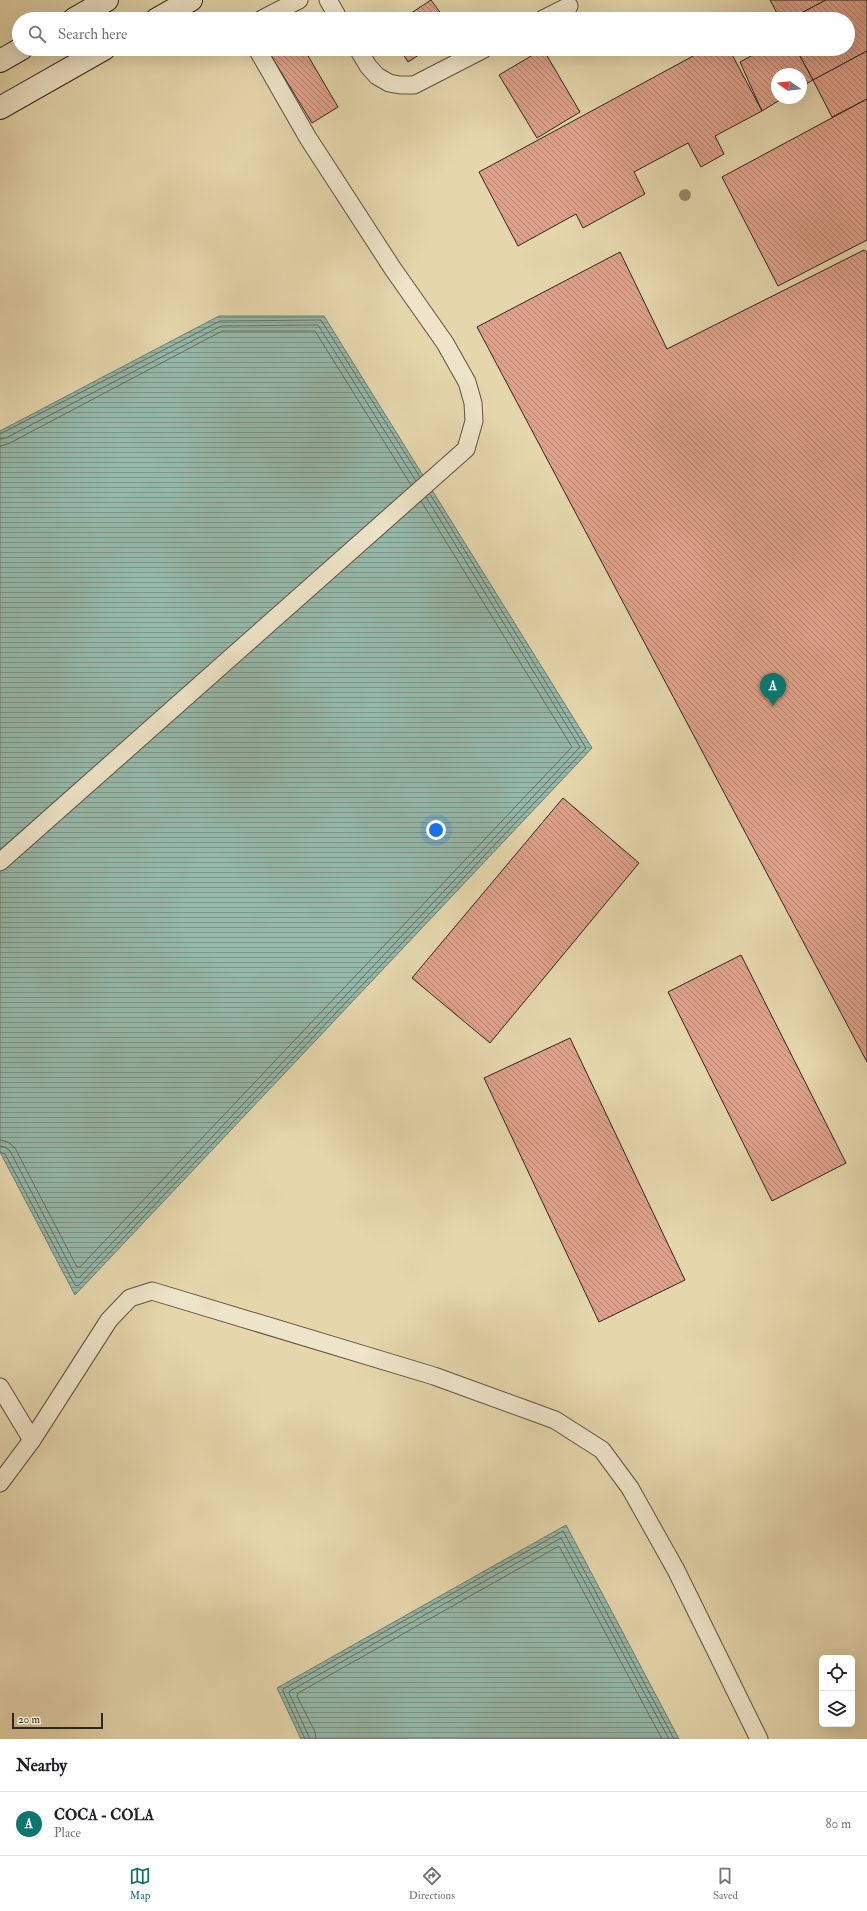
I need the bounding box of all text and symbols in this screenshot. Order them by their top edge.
search box [12,12,855,56]
icon: search [26,23,48,45]
text: Search here [58,25,127,44]
north arrow [771,68,807,104]
pin: A [760,673,786,706]
your location [426,820,446,840]
map controls [819,1655,855,1727]
button: locate [819,1655,855,1691]
button: layers [819,1691,855,1727]
scale bar [12,1711,103,1730]
text: 20 m [18,1713,40,1726]
text: Nearby [16,1755,67,1776]
text: COCA - COLA [54,1806,154,1825]
text: A [25,1816,33,1832]
text: 80 m [825,1816,851,1832]
text: Place [54,1825,81,1841]
tab: Map [129,1865,151,1902]
tab: Directions [409,1865,455,1902]
tab: Saved [713,1865,738,1902]

